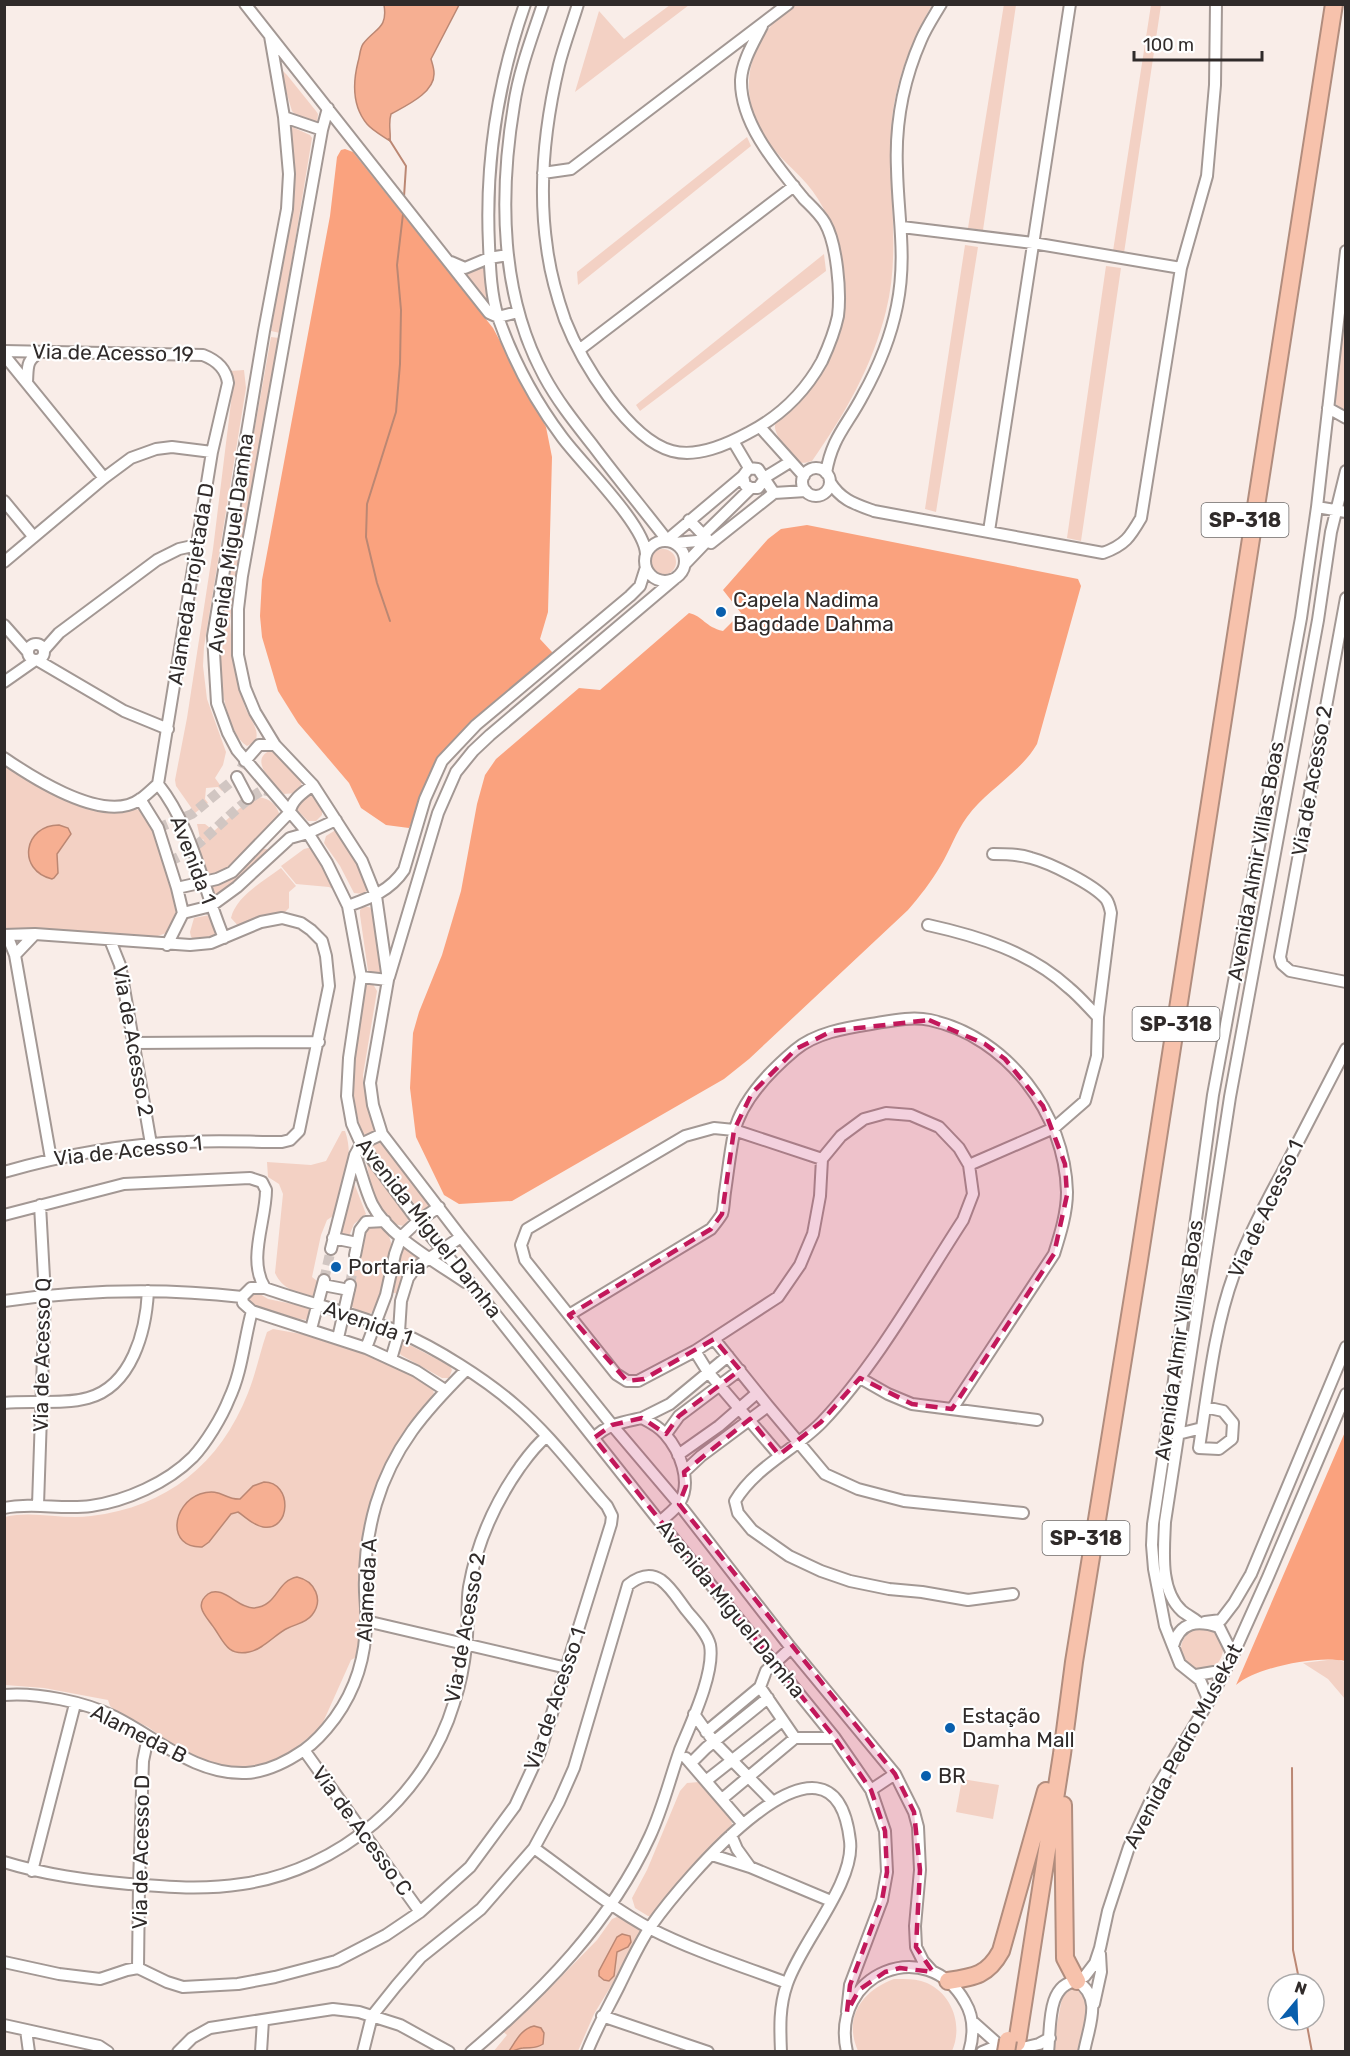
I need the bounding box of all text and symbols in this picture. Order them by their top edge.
scale bar [1134,24,1262,62]
text: 100 m [1143,34,1194,56]
street label: Via de Acesso 19 [32,339,194,366]
street label: Avenida Miguel Damha [203,432,258,654]
street label: Alameda Projetada D [162,481,219,687]
road number: SP-318 [1202,503,1288,537]
place label: Capela Nadima Bagdade Dahma [733,587,894,636]
marker: Capela Nadima Bagdade Dahma [714,605,728,619]
street label: Via de Acesso 2 [1286,704,1337,858]
street label: Avenida Almir Villas Boas [1222,739,1289,983]
street label: Avenida 1 [165,812,222,907]
street label: Via de Acesso 2 [108,964,159,1118]
road number: SP-318 [1132,1007,1220,1041]
street label: Via de Acesso 1 [52,1130,203,1171]
street label: Avenida Miguel Damha [351,1133,507,1323]
street label: Via de Acesso 1 [1223,1136,1308,1282]
street label: Avenida Almir Villas Boas [1149,1218,1208,1462]
place label: Portaria [348,1254,426,1279]
marker: Portaria [329,1260,343,1274]
street label: Via de Acesso Q [28,1278,55,1432]
street label: Avenida 1 [320,1295,416,1350]
street label: Avenida Miguel Damha [652,1515,811,1703]
road number: SP-318 [1042,1521,1130,1555]
street label: Alameda A [351,1537,382,1643]
street label: Via de Acesso 2 [439,1551,490,1705]
street label: Via de Acesso 1 [518,1624,591,1773]
street label: Avenida Pedro Musekat [1118,1639,1247,1852]
street label: Alameda B [87,1699,191,1768]
place label: Estação Damha Mall [962,1703,1075,1752]
marker: Estação Damha Mall [943,1721,957,1735]
street label: Via de Acesso C [307,1761,418,1900]
place label: BR [938,1763,966,1788]
marker: BR [919,1769,933,1783]
street label: Via de Acesso D [127,1774,154,1930]
north arrow [1266,1972,1326,2032]
text: N [1292,1977,1309,1999]

